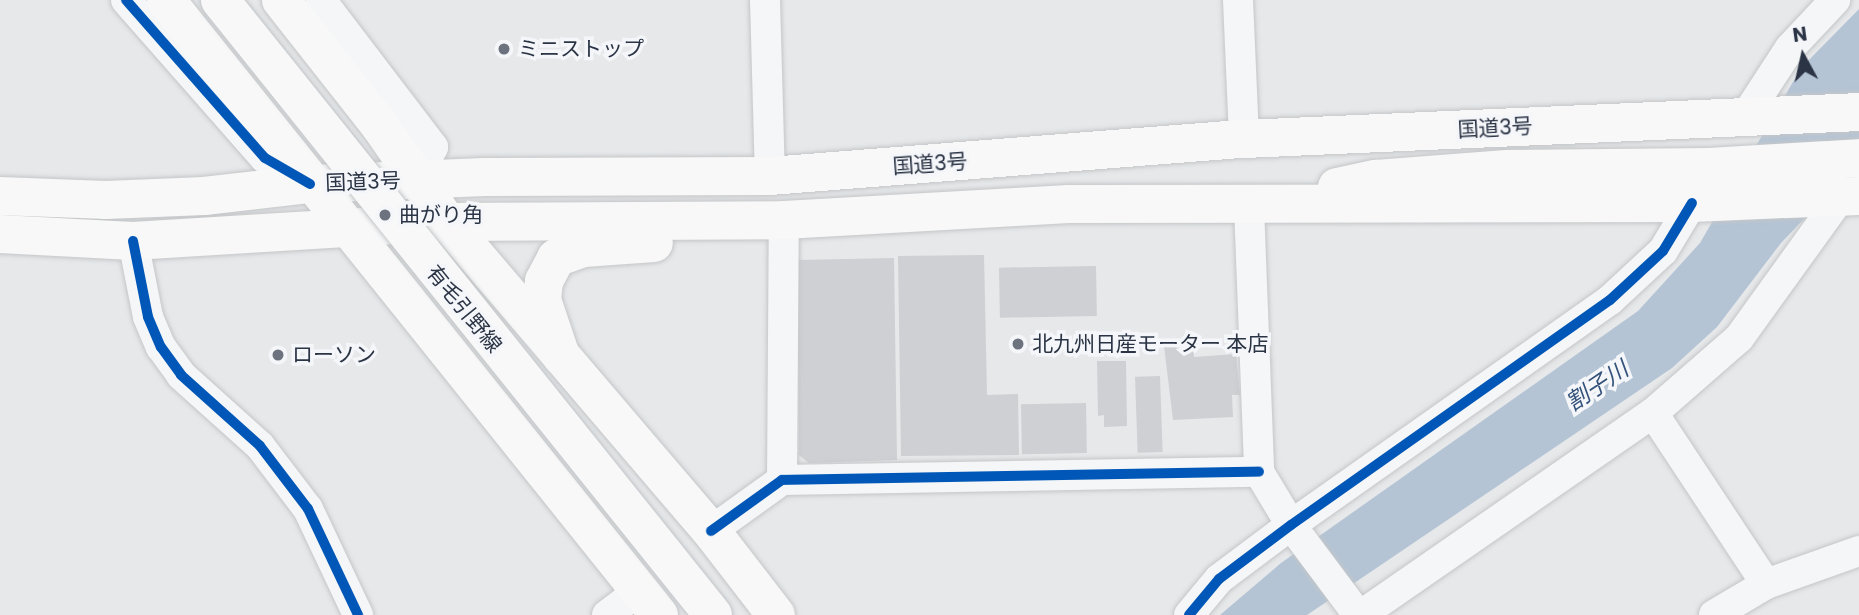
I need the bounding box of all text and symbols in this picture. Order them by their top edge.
text: N [1791,20,1809,49]
north arrow [1768,21,1838,91]
place label: ミニストップ [518,36,644,62]
marker: ミニストップ [496,41,512,57]
street label: 国道3号 [1457,113,1533,143]
street label: 国道3号 [892,149,968,179]
street label: 国道3号 [325,168,401,196]
place label: 曲がり角 [399,202,483,228]
marker: 曲がり角 [377,207,393,223]
street label: 有毛引野線 [421,260,507,358]
place label: 北九州日産モーター 本店 [1032,331,1269,357]
marker: 北九州日産モーター 本店 [1010,336,1026,352]
place label: ローソン [292,342,376,368]
marker: ローソン [270,347,286,363]
water label: 割子川 [1561,355,1633,417]

